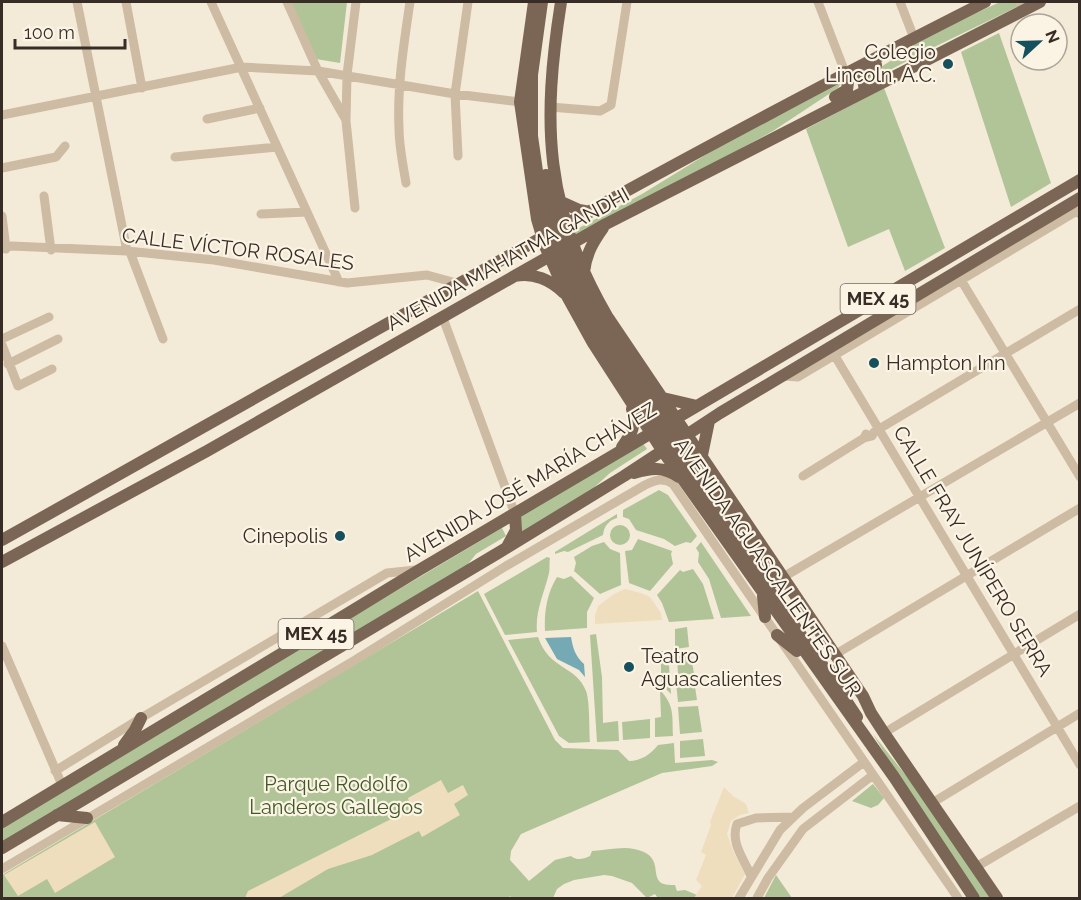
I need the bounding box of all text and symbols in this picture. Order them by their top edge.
scale bar [15,12,124,50]
north arrow [1009,12,1069,72]
text: 100 m [24,22,75,43]
text: N [1041,27,1064,46]
place label: Colegio Lincoln, A.C. [825,40,936,87]
marker: Colegio Lincoln, A.C. [941,57,955,71]
street label: AVENIDA MAHATMA GANDHI [383,182,633,336]
street label: CALLE VÍCTOR ROSALES [121,223,355,275]
road number: MEX 45 [840,284,916,314]
place label: Hampton Inn [886,351,1006,375]
marker: Hampton Inn [867,356,881,370]
street label: AVENIDA JOSÉ MARÍA CHÁVEZ [399,397,661,567]
street label: CALLE FRAY JUNÍPERO SERRA [889,421,1058,681]
street label: AVENIDA AGUASCALIENTES SUR [669,433,867,701]
place label: Cinepolis [243,524,328,548]
marker: Cinepolis [333,529,347,543]
road number: MEX 45 [278,619,354,649]
place label: Teatro Aguascalientes [641,644,782,691]
marker: Teatro Aguascalientes [622,660,636,674]
park label: Parque Rodolfo Landeros Gallegos [249,772,423,819]

